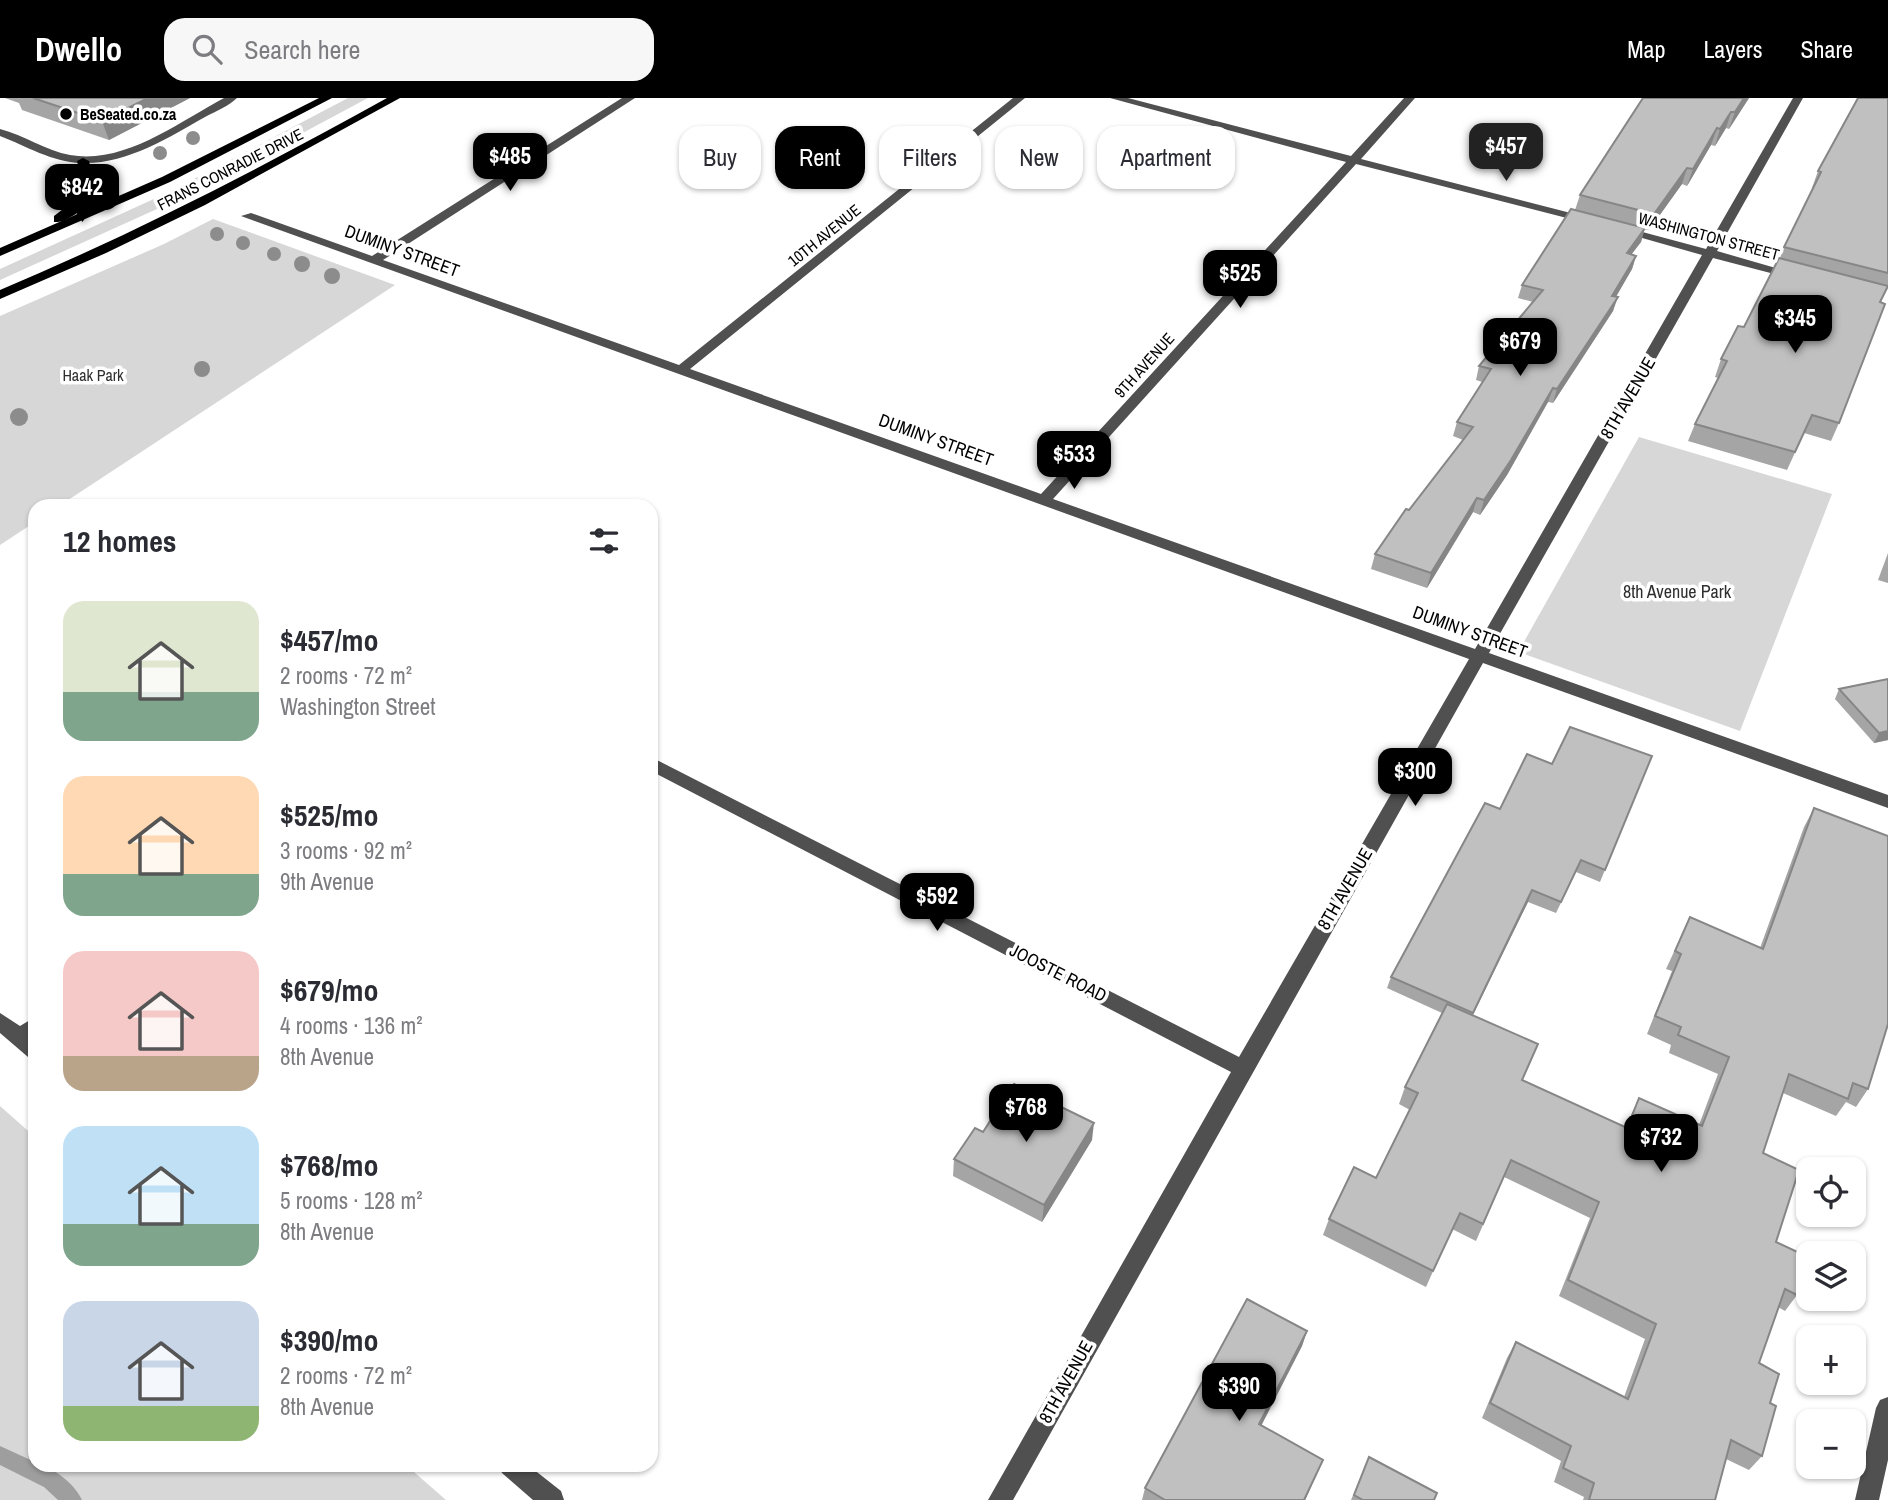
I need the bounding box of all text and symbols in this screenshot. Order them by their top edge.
search box [164,18,654,81]
text: Dwello [35,27,122,71]
icon: search [188,30,226,68]
text: Search here [244,32,360,67]
text: Map [1627,33,1665,65]
text: Layers [1703,33,1762,65]
text: Share [1800,33,1853,65]
place label: BeSeated.co.za [80,103,177,125]
marker: BeSeated.co.za [58,106,74,122]
street label: FRANS CONRADIE DRIVE [153,123,307,215]
pin: $457 [1465,123,1547,183]
chip: Buy [679,126,761,189]
chip: Rent [775,126,865,189]
chip: Filters [879,126,981,189]
chip: New [995,126,1083,189]
chip: Apartment [1097,126,1235,189]
text: $457 [1485,130,1527,161]
pin: $485 [469,134,551,193]
text: $485 [489,140,531,171]
pin: $842 [41,164,123,224]
text: $842 [61,171,103,202]
street label: 10TH AVENUE [783,199,865,271]
street label: WASHINGTON STREET [1636,207,1782,265]
street label: DUMINY STREET [341,218,463,283]
pin: $525 [1199,250,1281,310]
text: $525 [1219,257,1261,288]
pin: $345 [1754,296,1836,355]
text: $345 [1774,302,1816,333]
pin: $679 [1479,318,1561,378]
text: $679 [1499,325,1541,356]
street label: 9TH AVENUE [1109,328,1179,402]
street label: 8TH AVENUE [1594,352,1661,443]
park label: Haak Park [62,364,124,386]
street label: DUMINY STREET [875,407,997,472]
pin: $533 [1033,432,1115,491]
text: $533 [1053,438,1095,469]
text: 12 homes [63,521,177,561]
icon: filters [585,522,623,560]
park label: 8th Avenue Park [1623,579,1732,604]
street label: DUMINY STREET [1409,599,1531,664]
text: $457/mo [280,620,378,660]
icon: home [119,629,203,713]
text: 2 rooms · 72 m² [280,660,412,691]
text: Washington Street [280,691,436,722]
pin: $300 [1374,748,1456,808]
text: $300 [1394,755,1436,786]
text: $525/mo [280,795,378,835]
icon: home [119,804,203,888]
text: 3 rooms · 92 m² [280,835,412,866]
street label: 8TH AVENUE [1311,843,1378,934]
text: 9th Avenue [280,866,374,897]
pin: $592 [896,874,978,933]
text: $592 [916,880,958,911]
street label: JOOSTE ROAD [1005,937,1111,1008]
text: $679/mo [280,970,378,1010]
icon: home [119,979,203,1063]
text: 4 rooms · 136 m² [280,1010,423,1041]
text: 8th Avenue [280,1041,374,1072]
pin: $768 [985,1084,1067,1144]
text: $768 [1005,1091,1047,1122]
pin: $732 [1620,1114,1702,1174]
text: $732 [1640,1121,1682,1152]
text: $768/mo [280,1145,378,1185]
icon: home [119,1154,203,1238]
map controls [1796,1157,1866,1479]
button: locate [1796,1157,1866,1227]
text: 5 rooms · 128 m² [280,1185,423,1216]
text: 8th Avenue [280,1216,374,1247]
button: layers [1796,1241,1866,1311]
text: $390/mo [280,1320,378,1360]
button: + [1796,1325,1866,1395]
icon: home [119,1329,203,1413]
street label: 8TH AVENUE [1033,1336,1099,1428]
text: 2 rooms · 72 m² [280,1360,412,1391]
pin: $390 [1198,1364,1280,1423]
text: $390 [1218,1370,1260,1401]
text: 8th Avenue [280,1391,374,1422]
button: − [1796,1409,1866,1479]

